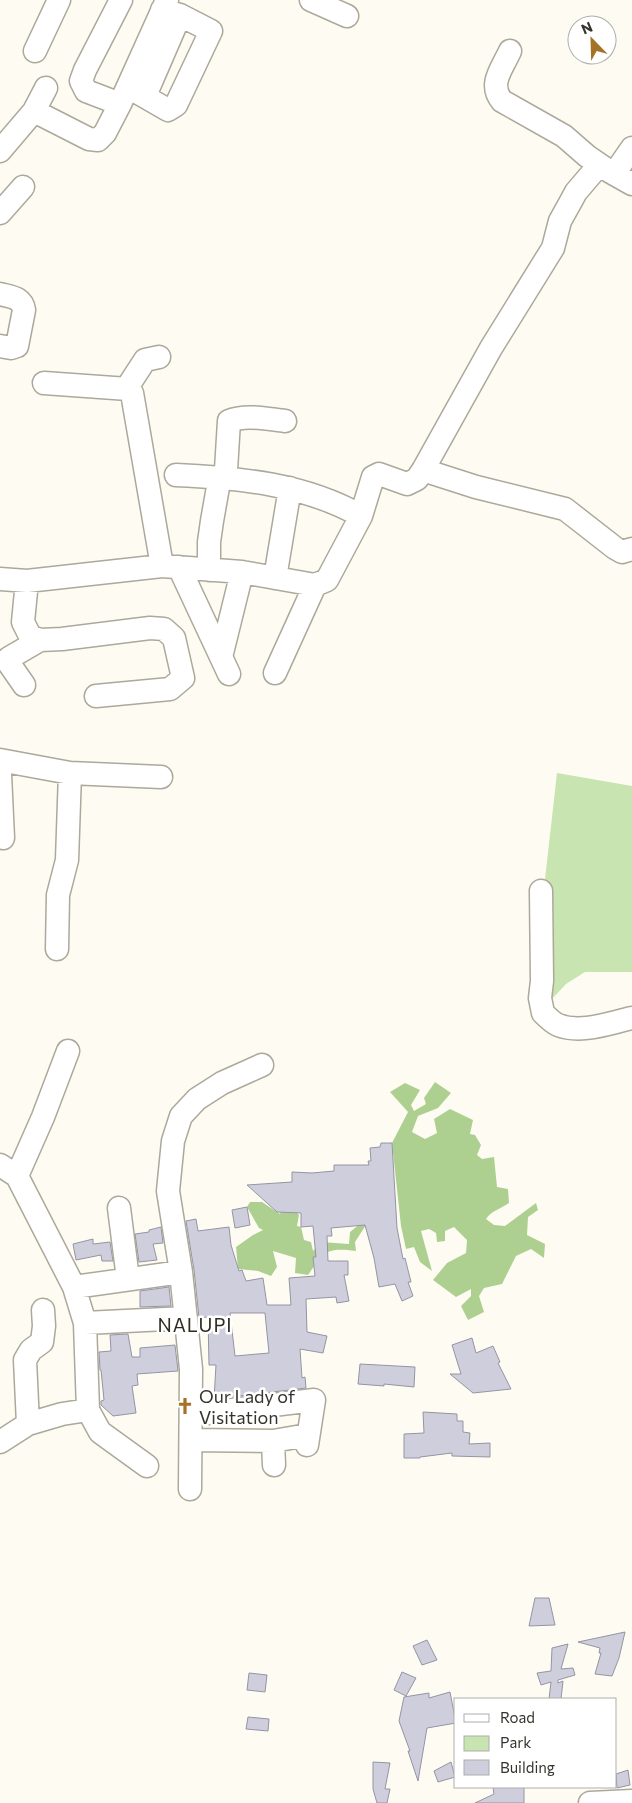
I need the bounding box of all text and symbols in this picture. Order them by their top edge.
north arrow [567,15,617,65]
text: N [579,18,595,37]
district label: NALUPI [157,1313,233,1336]
place label: Our Lady of Visitation [199,1385,296,1428]
church icon: Our Lady of Visitation [175,1396,195,1416]
legend [454,1698,617,1788]
text: Road [500,1708,535,1726]
text: Park [500,1733,531,1751]
text: Building [500,1758,555,1776]

